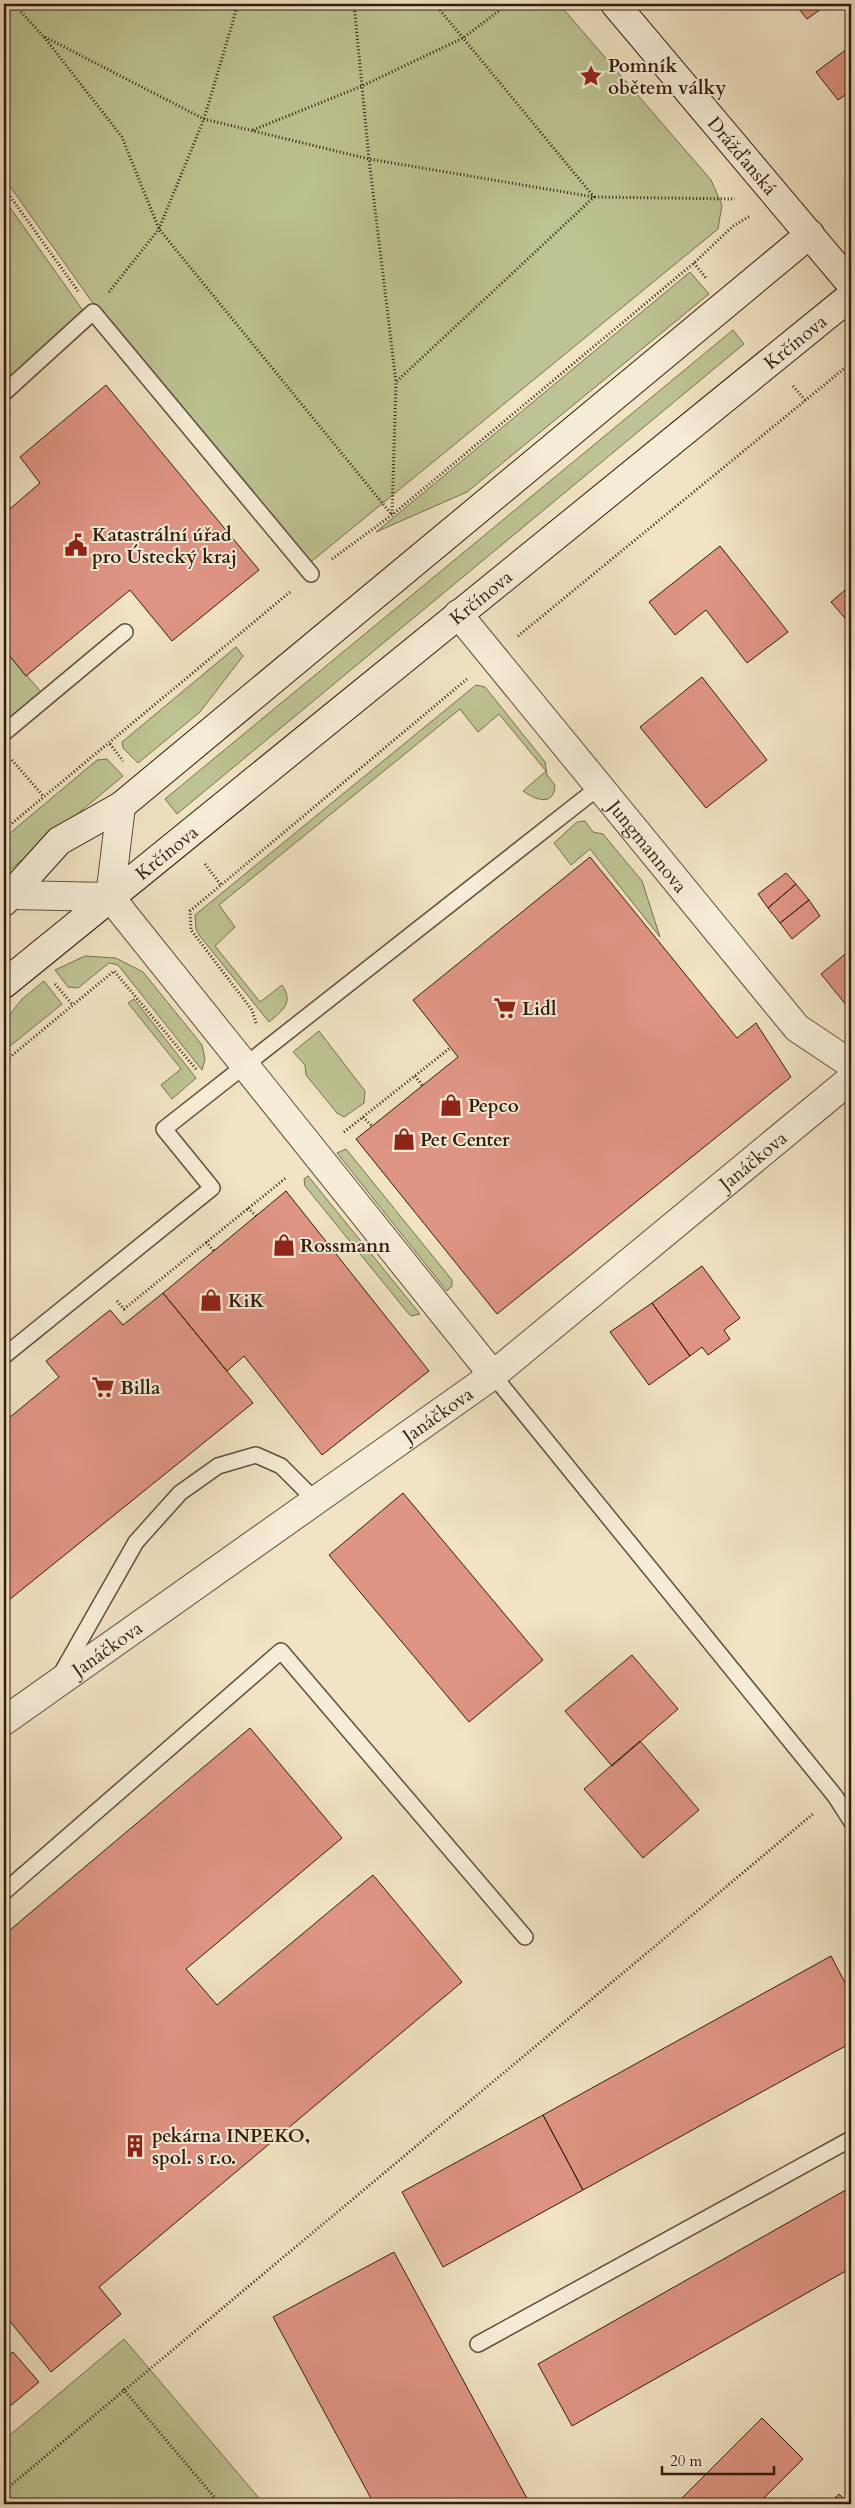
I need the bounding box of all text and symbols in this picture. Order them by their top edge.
place label: Pomník obětem války [608,53,726,101]
place icon: Pomník obětem války [578,63,604,89]
street label: Drážďanská [701,111,782,201]
street label: Krčínova [759,309,833,376]
place label: Katastrální úřad pro Ústecký kraj [92,522,237,570]
public building icon: Katastrální úřad pro Ústecký kraj [63,532,89,558]
street label: Krčínova [444,564,518,631]
street label: Jungmannova [600,793,693,898]
street label: Krčínova [130,820,204,886]
supermarket icon: Lidl [492,995,518,1021]
place label: Lidl [522,996,557,1022]
shop icon: Pepco [438,1092,464,1118]
place label: Pepco [468,1093,519,1119]
street label: Janáčkova [712,1125,793,1199]
shop icon: Pet Center [391,1126,417,1152]
place label: Pet Center [420,1127,510,1153]
shop icon: Rossmann [271,1232,297,1258]
place label: Rossmann [300,1233,391,1259]
shop icon: KiK [198,1287,224,1313]
place label: KiK [228,1288,265,1314]
supermarket icon: Billa [90,1374,116,1400]
place label: Billa [120,1375,161,1401]
street label: Janáčkova [395,1381,478,1451]
street label: Janáčkova [65,1615,148,1685]
place label: pekárna INPEKO, spol. s r.o. [152,2123,310,2171]
building icon: pekárna INPEKO, spol. s r.o. [122,2133,148,2159]
scale bar [662,2443,775,2475]
text: 20 m [670,2451,702,2471]

